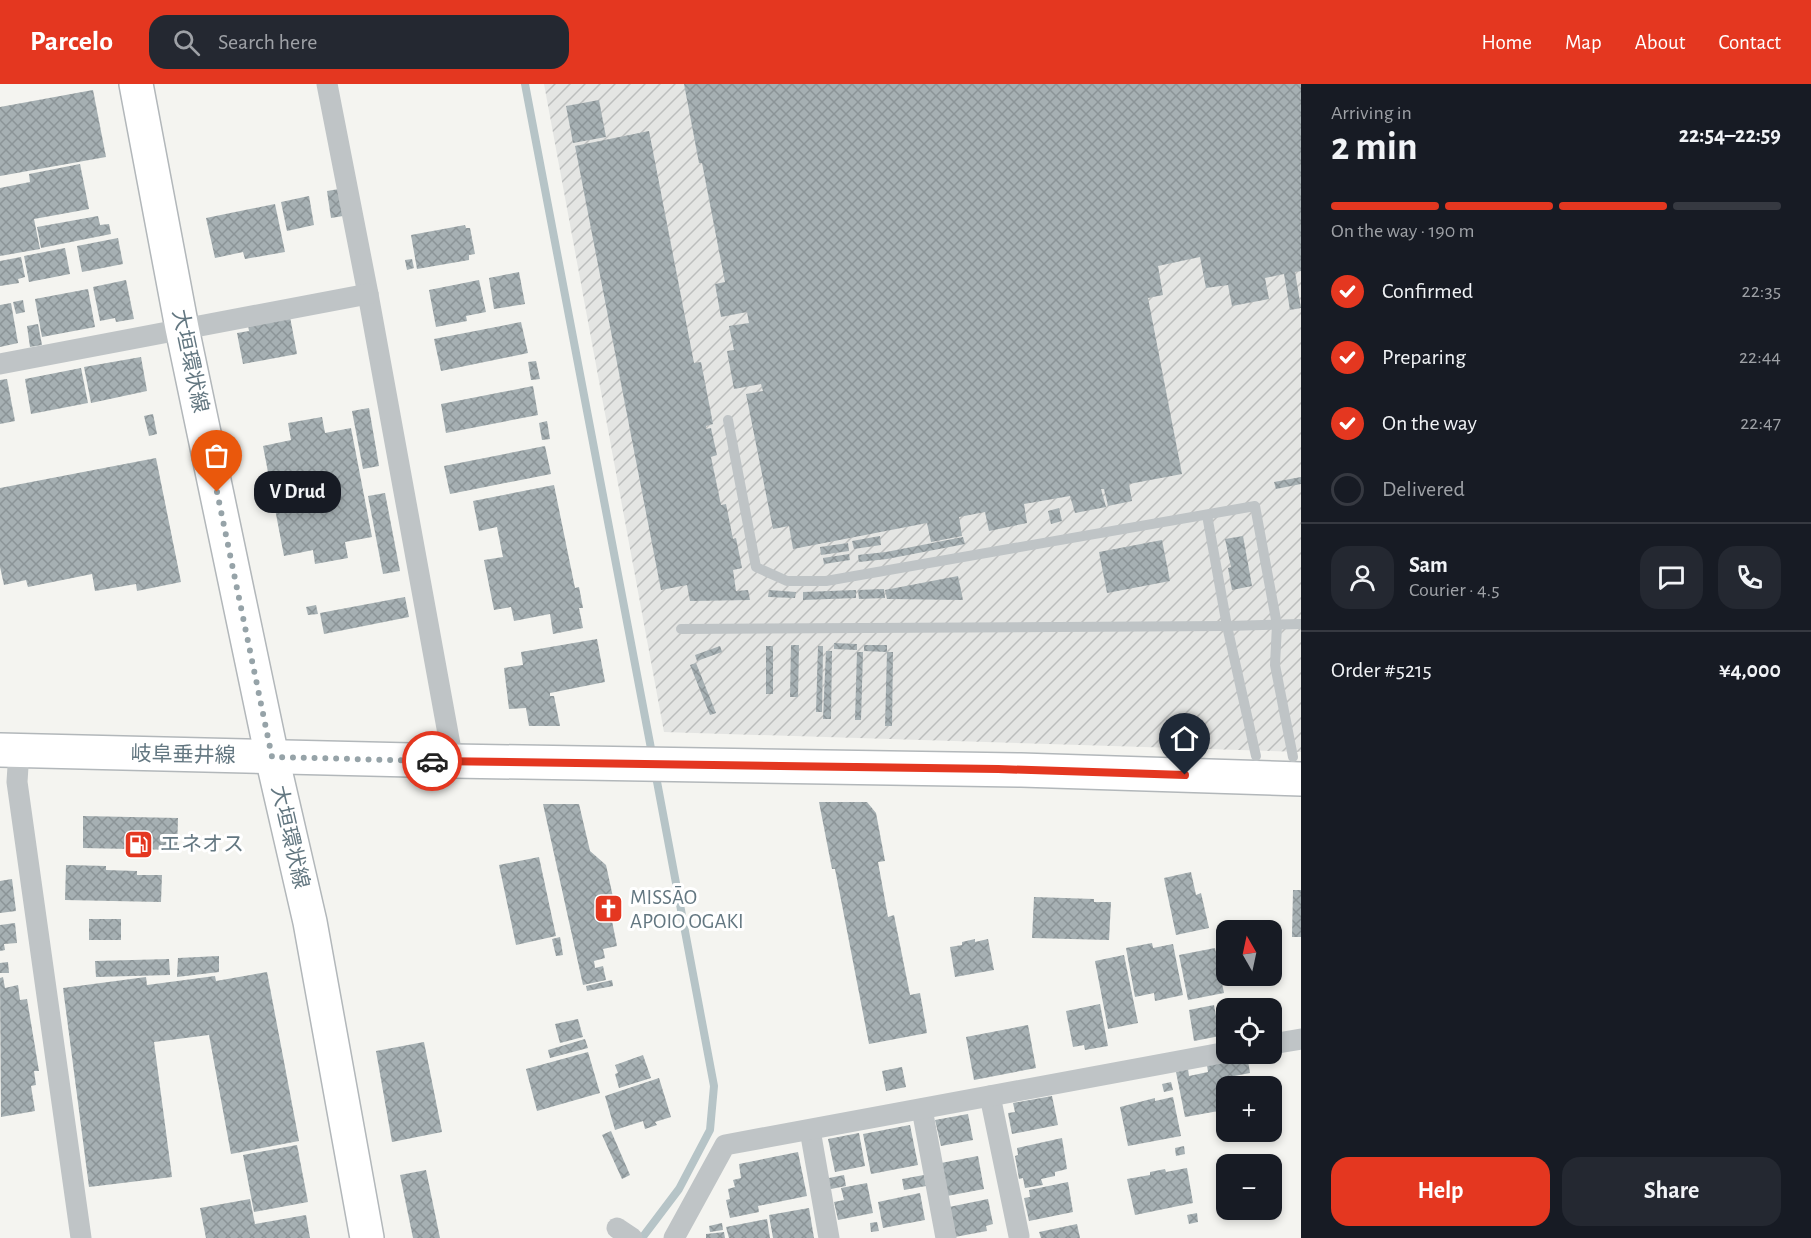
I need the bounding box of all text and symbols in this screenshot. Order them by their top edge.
search box [149,15,569,69]
icon: search [170,26,203,59]
text: Parcelo [30,28,113,56]
text: Search here [218,31,317,53]
text: Home [1481,32,1532,53]
text: Map [1565,32,1602,53]
text: About [1635,32,1685,53]
text: Contact [1718,32,1781,53]
text: Arriving in [1331,103,1412,123]
text: 22:54–22:59 [1679,124,1781,146]
text: 2 min [1331,128,1418,167]
text: On the way · 190 m [1331,221,1475,241]
icon: check [1331,275,1364,308]
text: Confirmed [1382,280,1473,302]
text: 22:35 [1742,281,1781,301]
street label: 大垣環状線 [169,307,212,415]
icon: check [1331,341,1364,374]
text: Preparing [1382,346,1466,368]
text: 22:44 [1739,347,1781,367]
icon: check [1331,407,1364,440]
text: On the way [1382,412,1477,434]
text: 22:47 [1740,413,1781,433]
pin [191,430,242,492]
icon: bag [200,439,233,472]
callout: V Drud [253,471,340,513]
text: Delivered [1382,478,1465,500]
text: V Drud [270,482,325,502]
button: person [1331,546,1394,609]
button: chat [1640,546,1703,609]
button: phone [1718,546,1781,609]
text: Sam [1409,554,1448,576]
text: Courier · 4.5 [1409,580,1500,600]
text: Order #5215 [1331,659,1432,681]
text: ¥4,000 [1719,659,1781,681]
pin [1159,713,1210,775]
icon: home [1168,722,1201,755]
courier [402,731,462,791]
street label: 岐阜垂井線 [130,743,236,766]
icon: car [416,745,449,778]
street label: 大垣環状線 [268,783,313,891]
fuel station icon: エネオス [123,828,155,860]
place label: エネオス [160,834,244,855]
place label: MISSĀO APOIO OGAKI [630,886,744,932]
church icon: MISSĀO APOIO OGAKI [593,893,625,925]
north arrow [1216,920,1282,986]
map controls [1216,920,1282,1220]
button: locate [1216,998,1282,1064]
button: + [1216,1076,1282,1142]
button: − [1216,1154,1282,1220]
button: Help [1331,1157,1550,1226]
button: Share [1562,1157,1781,1226]

